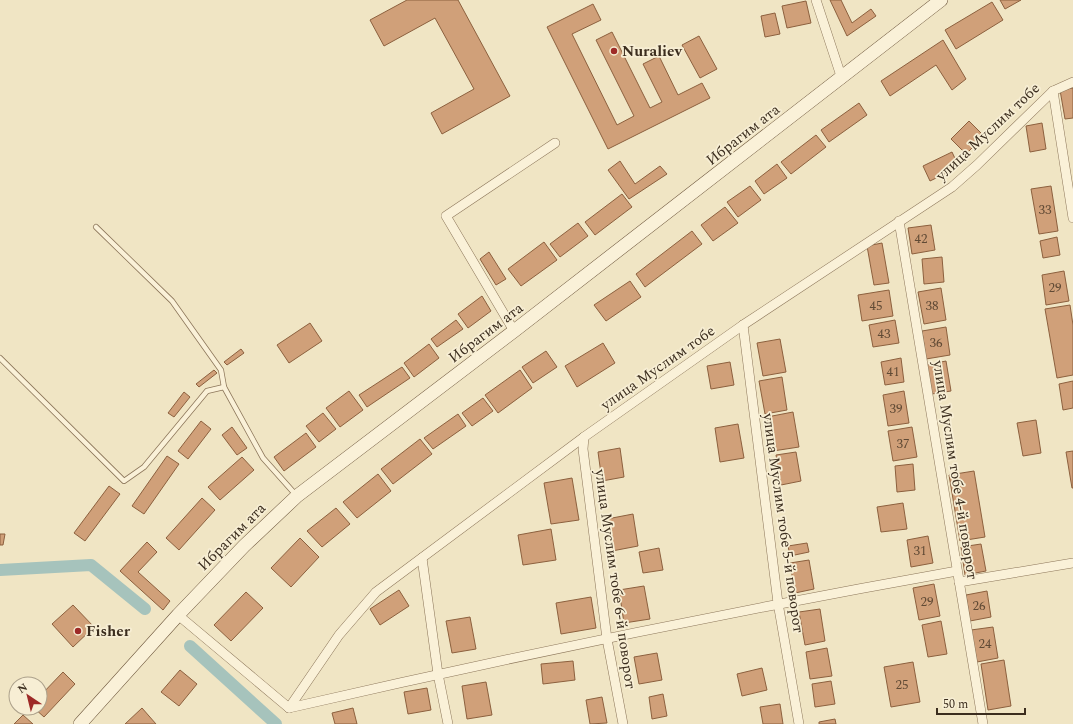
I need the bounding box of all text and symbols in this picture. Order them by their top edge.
place label: Nuraliev [622,40,683,63]
marker: Nuraliev [609,46,619,56]
street label: улица Муслим тобе [930,77,1045,187]
street label: Ибрагим ата [701,98,785,171]
house number: 33 [1039,200,1052,220]
house number: 42 [915,229,928,249]
house number: 29 [1049,278,1062,298]
house number: 45 [870,296,883,316]
house number: 38 [926,296,939,316]
street label: Ибрагим ата [444,297,529,369]
street label: улица Муслим тобе [595,320,720,417]
house number: 43 [878,324,891,344]
house number: 36 [930,333,943,353]
street label: улица Муслим тобе 4-й поворот [926,358,984,581]
house number: 41 [887,362,900,382]
house number: 39 [890,399,903,419]
street label: улица Муслим тобе 5-й поворот [756,411,810,634]
house number: 37 [897,434,910,454]
street label: улица Муслим тобе 6-й поворот [588,467,642,690]
street label: Ибрагим ата [193,497,272,576]
house number: 31 [914,541,927,561]
house number: 29 [921,592,934,612]
house number: 26 [973,596,986,616]
place label: Fisher [86,620,131,643]
marker: Fisher [73,626,83,636]
house number: 24 [979,634,992,654]
house number: 25 [896,675,909,695]
north arrow [8,676,48,716]
text: N [14,679,31,698]
scale bar [937,690,1025,716]
text: 50 m [943,695,968,714]

